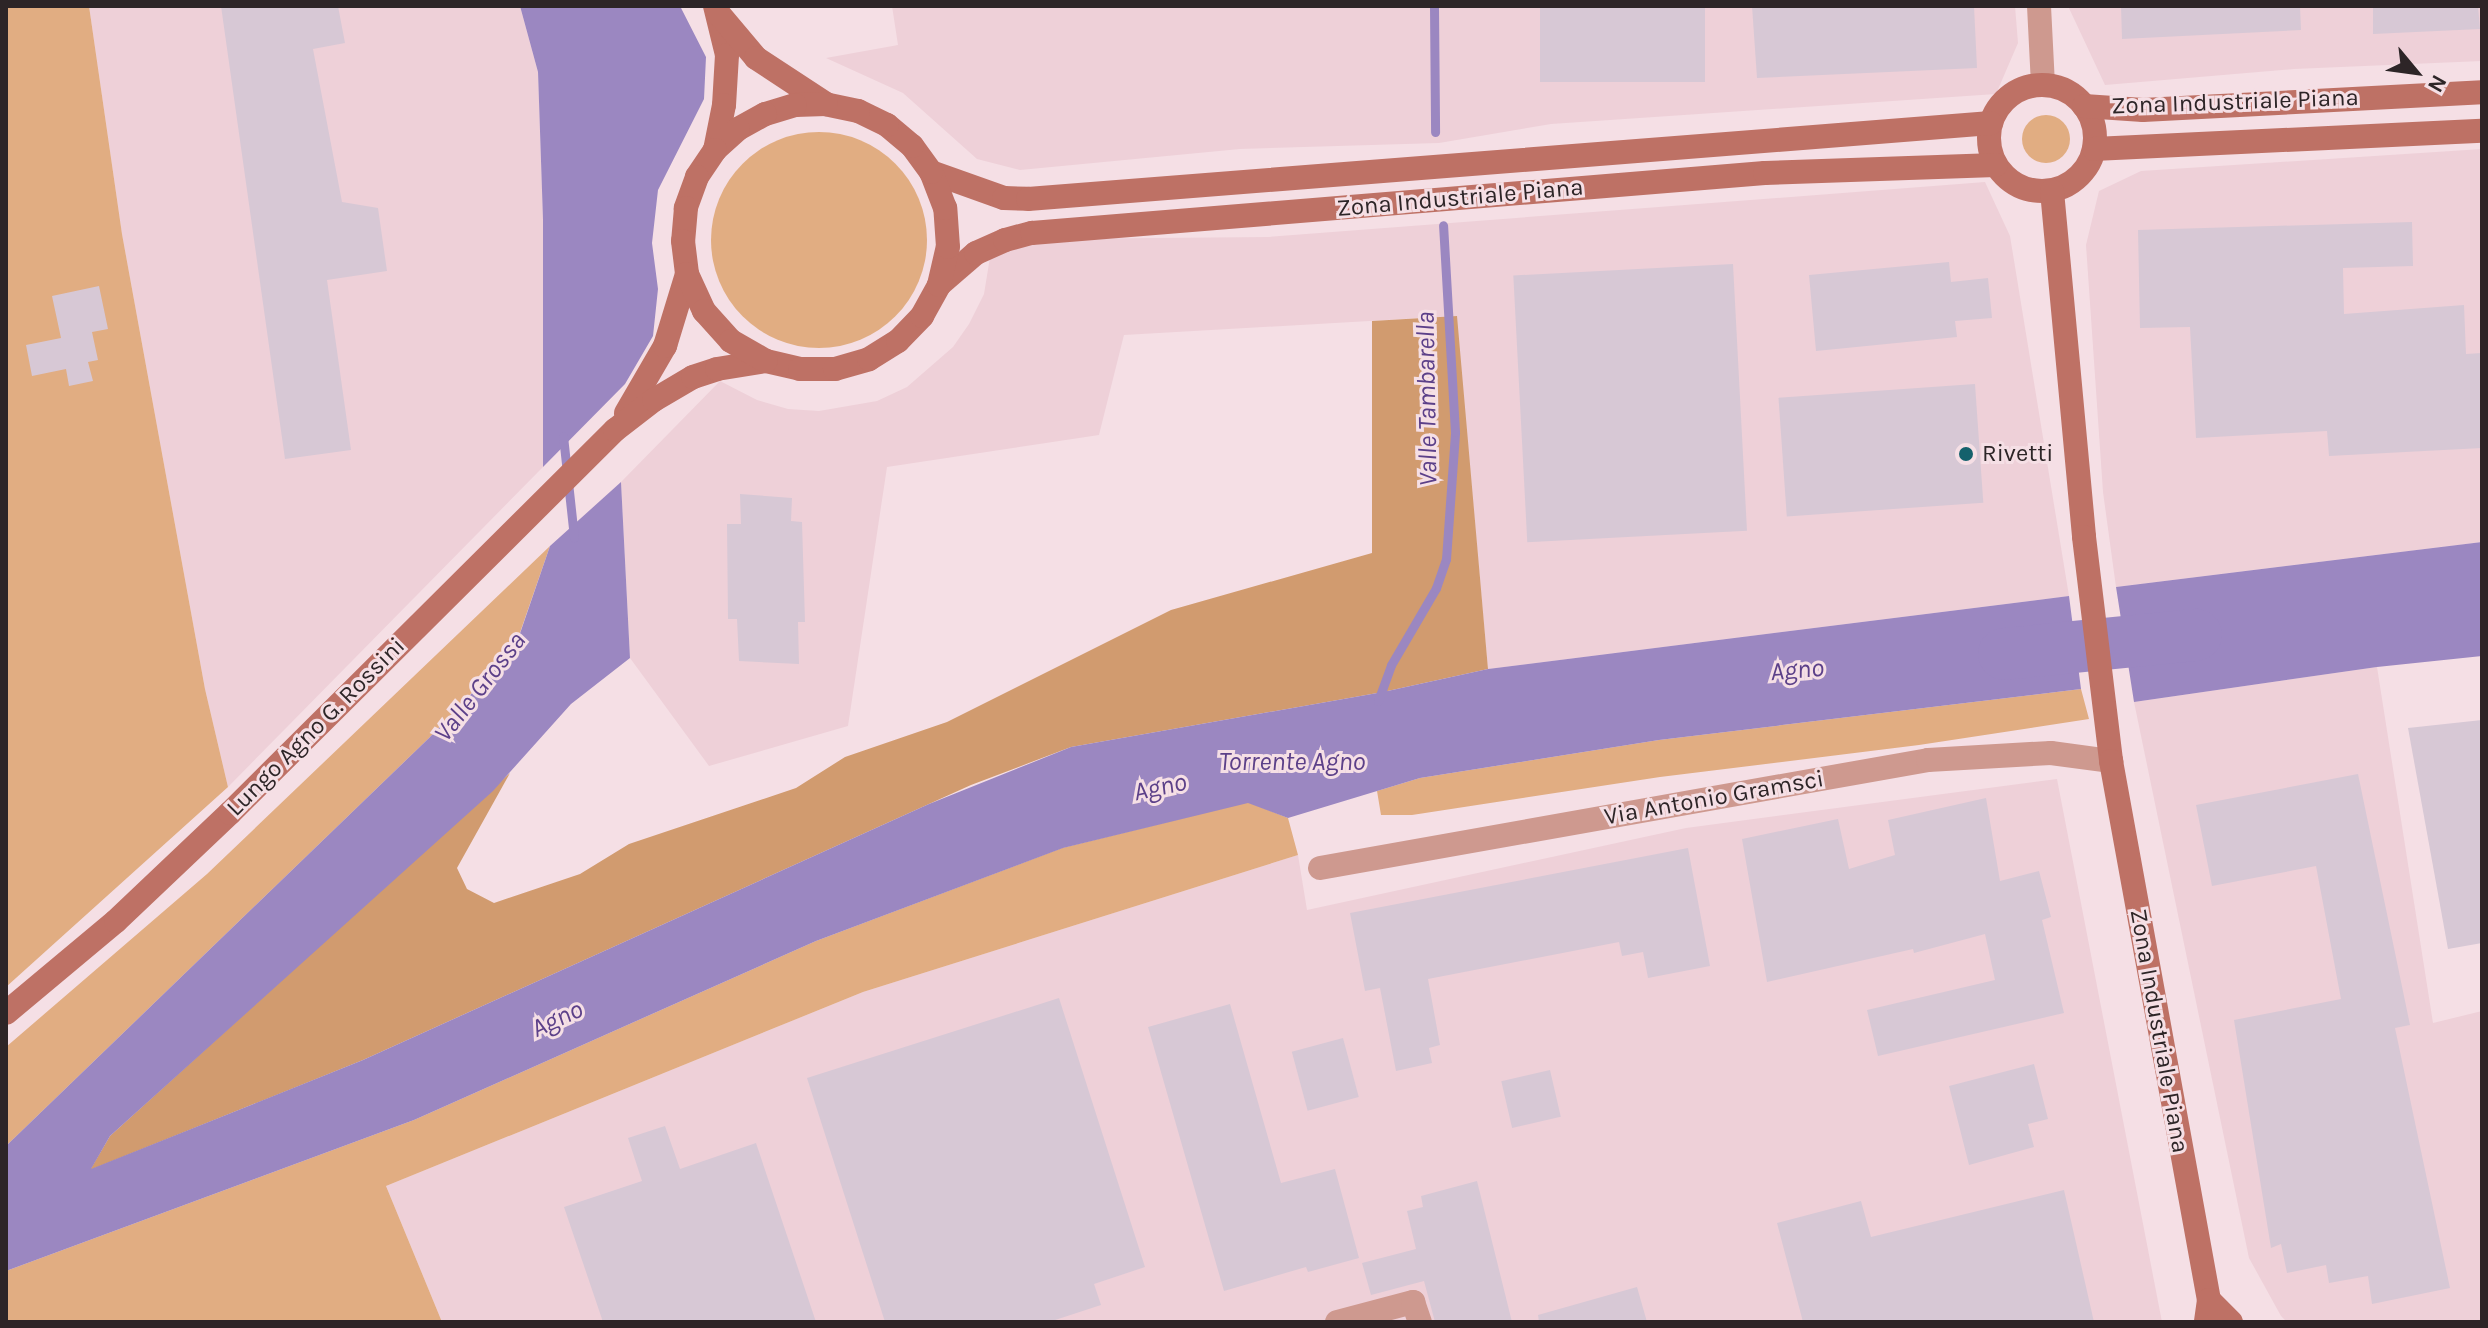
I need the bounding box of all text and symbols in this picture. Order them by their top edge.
north arrow [2376,32,2456,112]
text: N [2422,70,2452,97]
street label: Zona Industriale Piana [2111,83,2359,121]
street label: Zona Industriale Piana [1336,173,1584,223]
water label: Valle Tambarella [1410,311,1444,487]
place label: Rivetti [1982,440,2053,468]
marker: Rivetti [1957,445,1975,463]
water label: Valle Grossa [427,626,533,748]
street label: Lungo Agno G. Rossini [221,632,411,822]
water label: Agno [1769,652,1825,688]
water label: Torrente Agno [1219,746,1365,778]
street label: Via Antonio Gramsci [1602,765,1826,831]
water label: Agno [1131,766,1189,808]
street label: Zona Industriale Piana [2123,907,2195,1155]
water label: Agno [526,994,588,1044]

